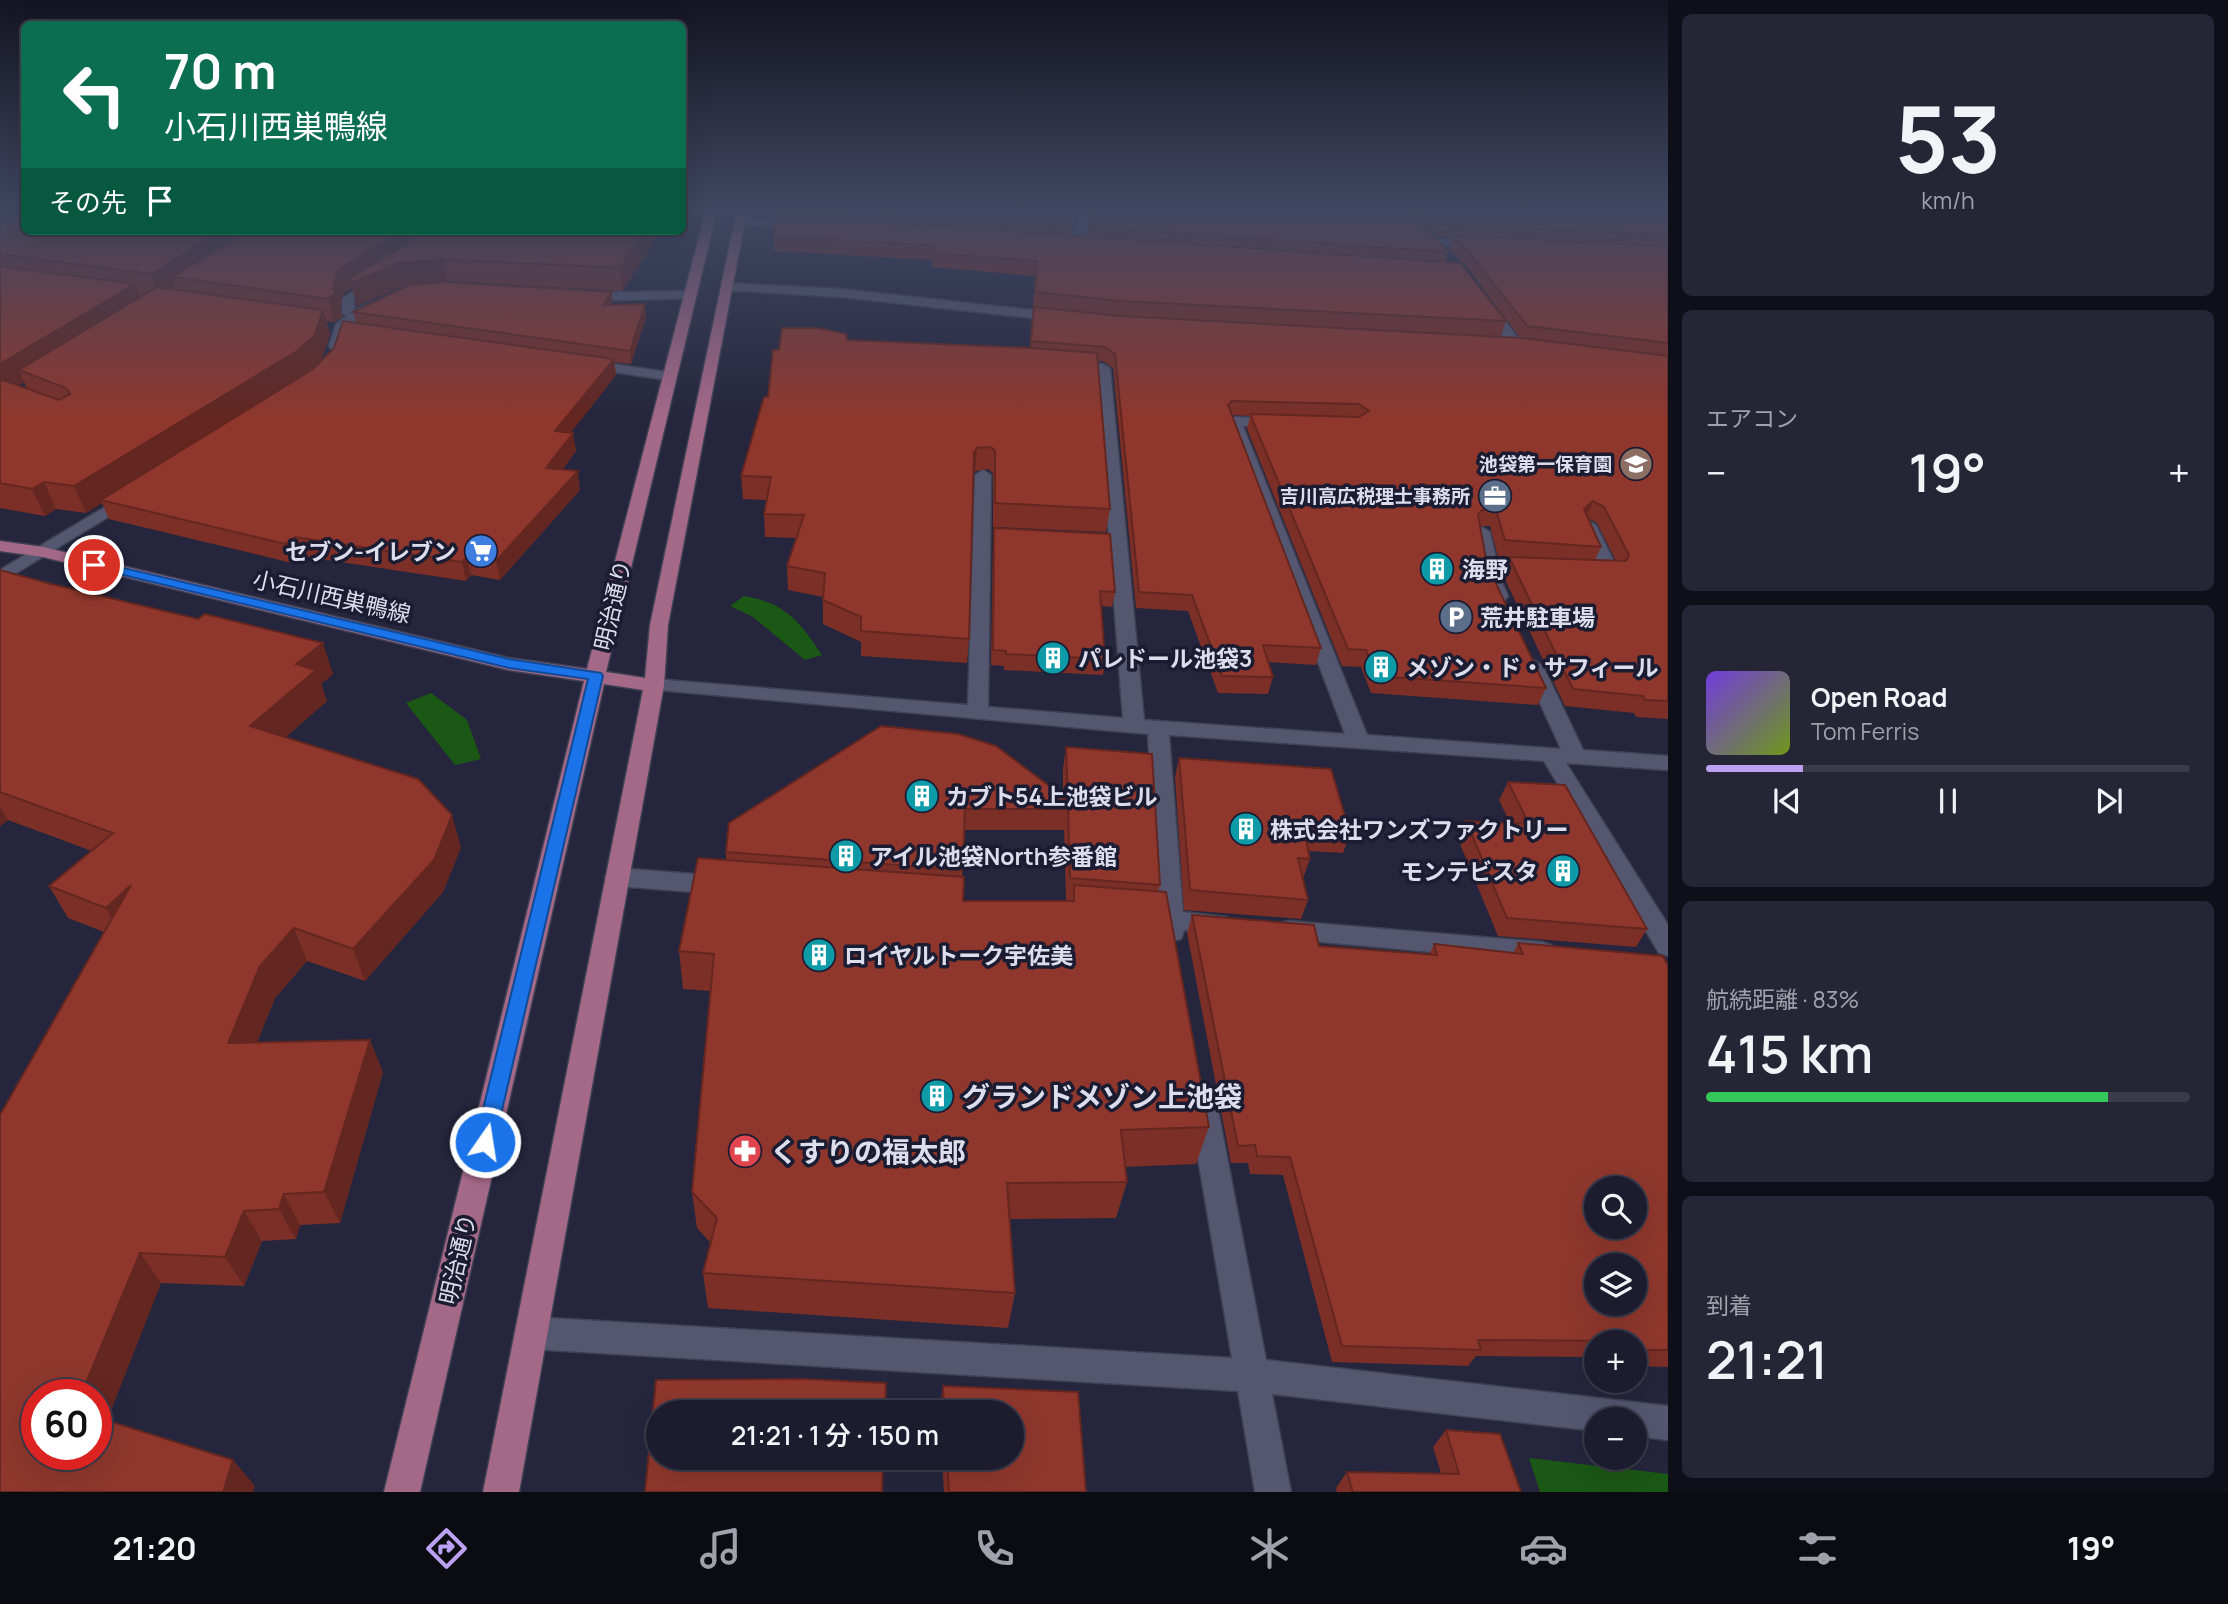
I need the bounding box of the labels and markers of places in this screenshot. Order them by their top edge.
school or university icon: 池袋第一保育園 [1617,445,1655,483]
place label: 池袋第一保育園 [1479,451,1612,477]
office icon: 吉川高広税理士事務所 [1476,477,1514,515]
place label: 吉川高広税理士事務所 [1280,483,1470,509]
supermarket icon: セブン-イレブン [462,532,500,570]
pin [64,535,124,595]
place label: セブン-イレブン [285,535,456,567]
building icon: 海野 [1418,550,1456,588]
place label: 海野 [1462,553,1508,585]
parking icon: 荒井駐車場 [1437,598,1475,636]
place label: 荒井駐車場 [1480,601,1595,633]
building icon: パレドール池袋3 [1034,639,1072,677]
place label: パレドール池袋3 [1078,642,1252,674]
building icon: メゾン・ド・サフィール [1362,648,1400,686]
place label: メゾン・ド・サフィール [1406,651,1659,683]
building icon: カブト54上池袋ビル [903,777,941,815]
place label: カブト54上池袋ビル [946,780,1157,812]
building icon: 株式会社ワンズファクトリー [1227,810,1265,848]
place label: 株式会社ワンズファクトリー [1270,813,1569,845]
building icon: アイル池袋North参番館 [827,837,865,875]
place label: アイル池袋North参番館 [870,840,1117,872]
building icon: モンテビスタ [1544,852,1582,890]
place label: モンテビスタ [1400,855,1538,887]
building icon: ロイヤルトーク宇佐美 [800,936,838,974]
place label: ロイヤルトーク宇佐美 [844,939,1073,971]
building icon: グランドメゾン上池袋 [918,1077,956,1115]
place label: グランドメゾン上池袋 [962,1077,1242,1115]
pharmacy icon: くすりの福太郎 [726,1132,764,1170]
place label: くすりの福太郎 [770,1132,966,1170]

